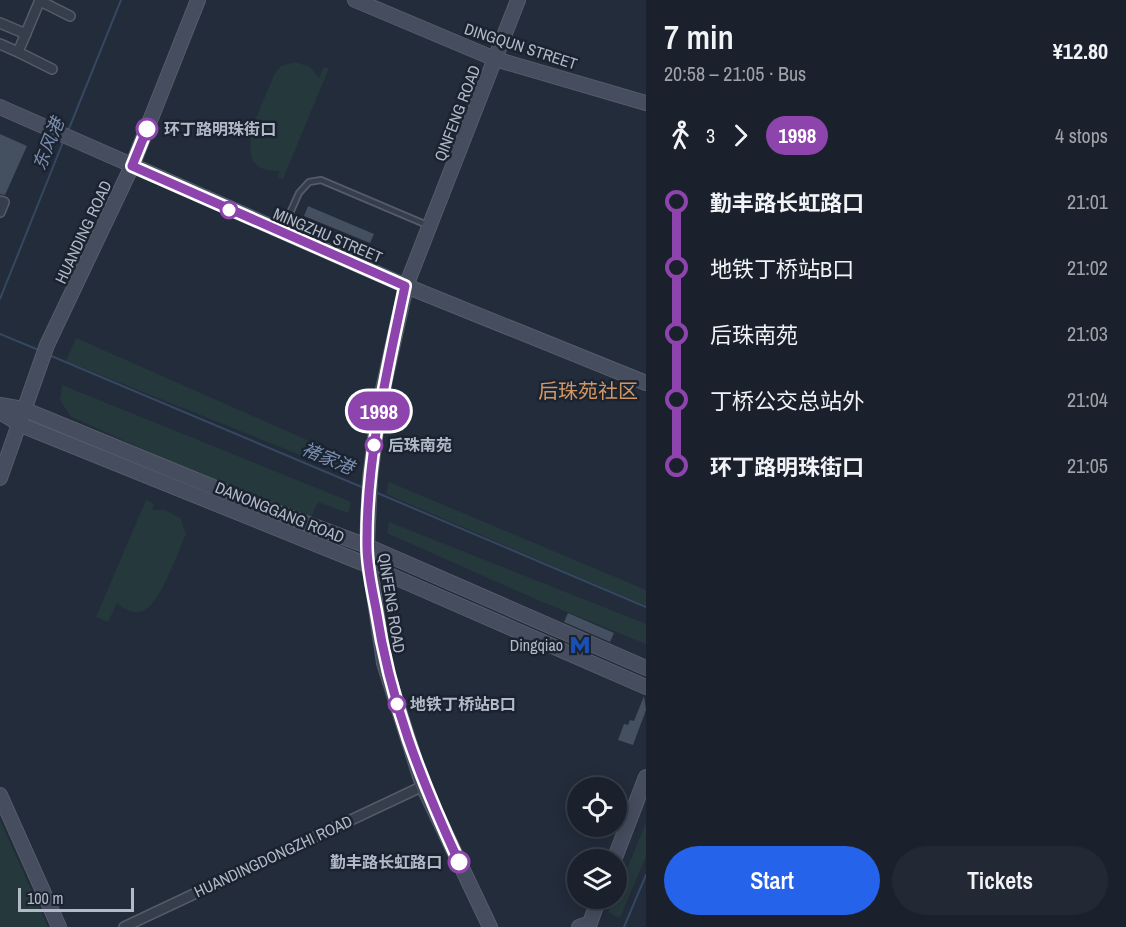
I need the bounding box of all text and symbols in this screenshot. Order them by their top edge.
text: 7 min [664,15,734,59]
street label: DINGQUN STREET [462,17,580,75]
text: ¥12.80 [1053,36,1108,66]
text: 20:58 – 21:05 · Bus [664,60,806,87]
street label: QINFENG ROAD [429,62,485,164]
water label: 东风港 [26,112,71,174]
marker: 环丁路明珠街口 [136,118,158,140]
place label: 环丁路明珠街口 [164,118,276,140]
icon: walk [664,119,697,152]
icon: forward [724,119,757,152]
text: 1998 [778,121,816,150]
text: 3 [706,122,715,149]
text: 4 stops [1055,122,1108,149]
street label: HUANDING ROAD [49,177,117,287]
text: 勤丰路长虹路口 [710,188,864,218]
text: 21:01 [1067,188,1108,215]
unlabelled marker [220,201,238,219]
street label: MINGZHU STREET [270,202,386,268]
text: 地铁丁桥站B口 [710,254,854,284]
text: 21:02 [1067,254,1108,281]
text: 后珠南苑 [710,320,798,350]
text: 21:03 [1067,320,1108,347]
district label: 后珠苑社区 [538,377,638,404]
text: 丁桥公交总站外 [710,386,864,416]
text: 21:04 [1067,386,1108,413]
line badge: 1998 [337,392,421,430]
text: 1998 [360,397,398,426]
place label: 后珠南苑 [388,434,452,456]
water label: 褚家港 [298,436,360,481]
marker: 后珠南苑 [365,436,383,454]
text: 环丁路明珠街口 [710,452,864,482]
text: 21:05 [1067,452,1108,479]
street label: DANONGGANG ROAD [212,476,348,548]
street label: QINFENG ROAD [373,551,411,655]
metro station icon: Dingqiao [568,633,592,657]
place label: Dingqiao [510,634,563,656]
place label: 地铁丁桥站B口 [410,693,515,715]
marker: 地铁丁桥站B口 [388,695,406,713]
map controls [567,777,627,909]
button: locate [567,777,627,837]
street label: HUANDINGDONGZHI ROAD [190,810,356,902]
button: Start [664,846,880,915]
button: Tickets [892,846,1108,915]
button: layers [567,849,627,909]
place label: 勤丰路长虹路口 [330,851,442,873]
marker: 勤丰路长虹路口 [448,851,470,873]
scale bar [18,885,134,912]
text: 100 m [27,887,63,909]

